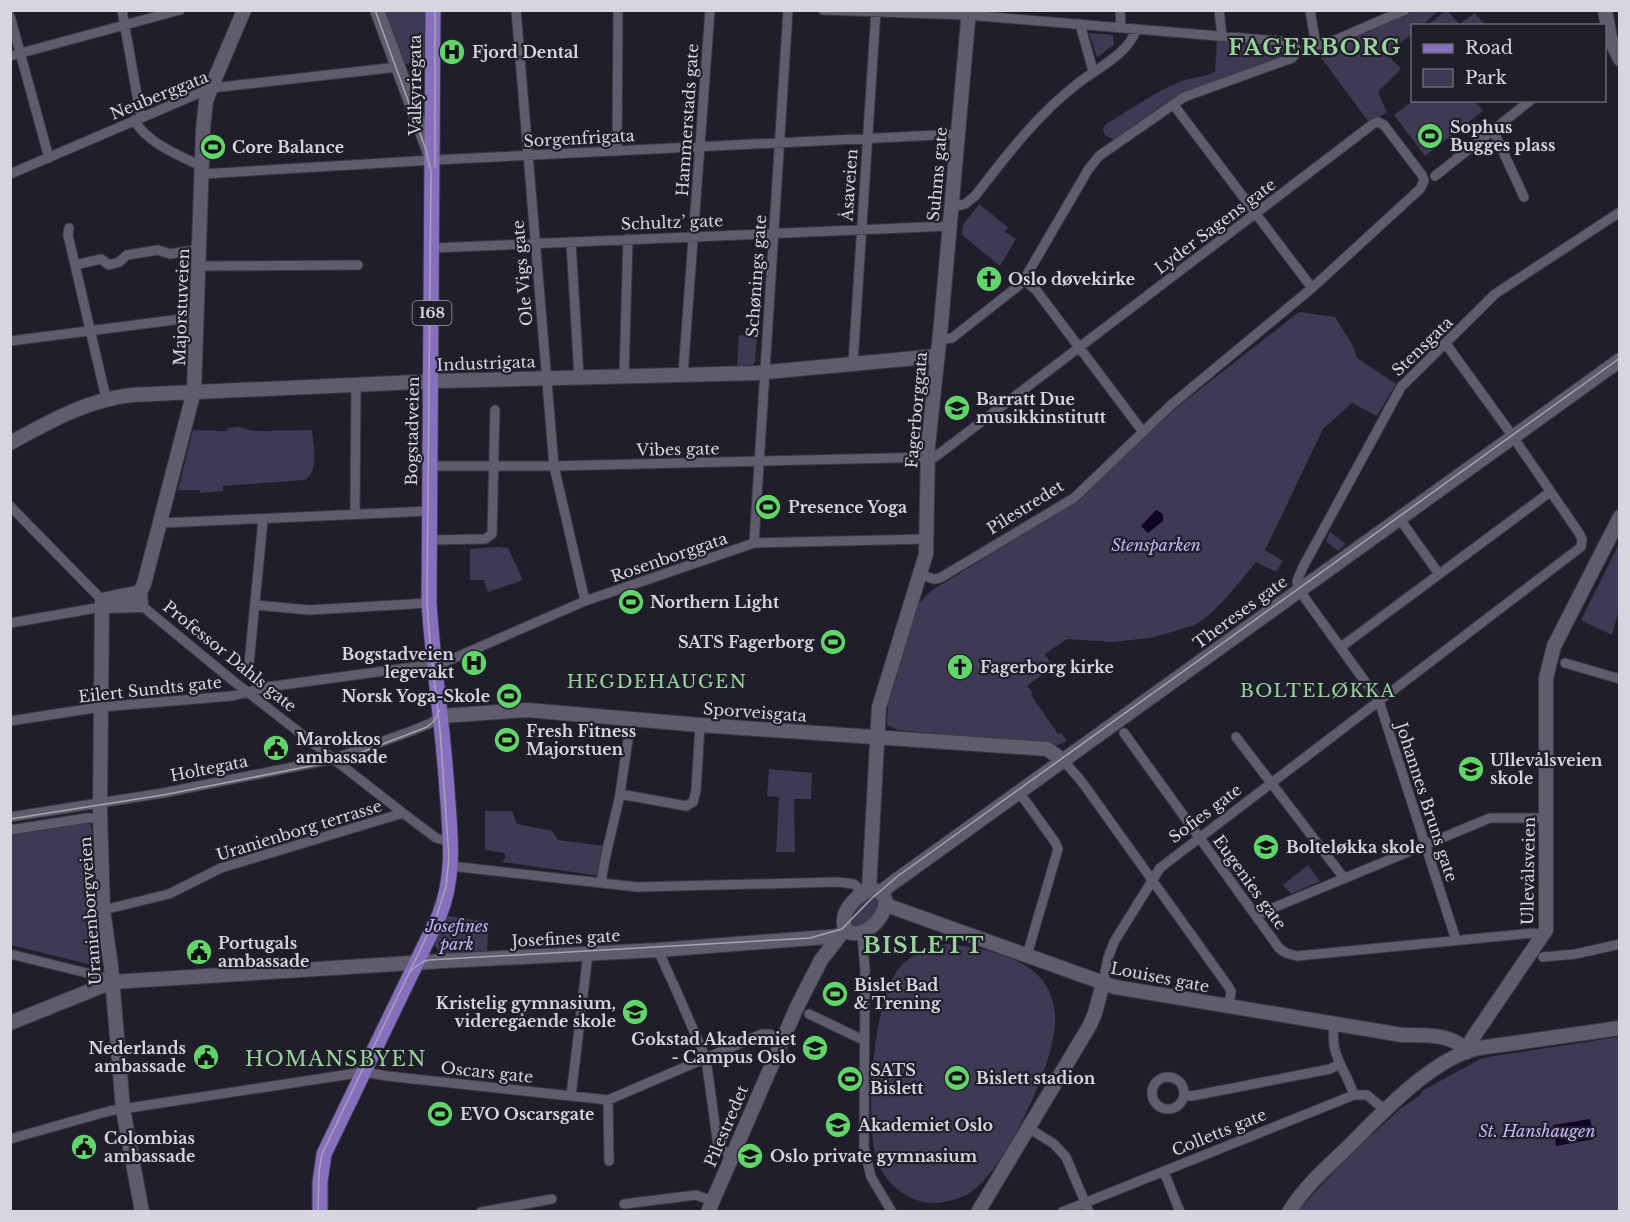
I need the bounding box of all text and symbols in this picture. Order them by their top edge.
legend [1411,24,1606,102]
street label: Valkyriegata [405,34,425,136]
district label: FAGERBORG [1228,34,1402,61]
hospital icon: Fjord Dental [437,37,467,67]
text: Road [1465,37,1513,59]
place label: Fjord Dental [472,42,579,62]
street label: Hammerstads gate [672,43,702,197]
street label: Neuberggata [107,66,211,124]
text: Park [1465,67,1507,89]
place label: Sophus Bugges plass [1450,117,1555,155]
sports icon: Sophus Bugges plass [1415,121,1445,151]
street label: Sorgenfrigata [523,125,635,151]
street label: Suhms gate [923,126,951,222]
sports icon: Core Balance [198,132,228,162]
place label: Core Balance [232,137,344,157]
street label: Åsaveien [836,148,862,223]
street label: Lyder Sagens gate [1150,174,1280,278]
street label: Schultz’ gate [620,210,724,234]
street label: Schønings gate [742,214,770,338]
street label: Ole Vigs gate [507,219,537,327]
street label: Majorstuveien [169,248,193,366]
church icon: Oslo døvekirke [974,264,1004,294]
place label: Oslo døvekirke [1008,269,1135,289]
road number: 168 [412,301,452,325]
street label: Stensgata [1387,312,1457,380]
street label: Industrigata [436,351,536,375]
street label: Fagerborggata [901,351,931,469]
street label: Bogstadveien [401,376,423,486]
place label: Barratt Due musikkinstitutt [976,389,1107,427]
school or university icon: Barratt Due musikkinstitutt [942,393,972,423]
street label: Vibes gate [635,438,720,460]
street label: Pilestredet [983,476,1067,538]
sports icon: Presence Yoga [753,492,783,522]
place label: Presence Yoga [788,497,907,517]
street label: Rosenborggata [608,528,730,586]
park label: Stensparken [1111,535,1201,555]
street label: Thereses gate [1189,571,1291,653]
sports icon: Northern Light [616,587,646,617]
place label: Northern Light [650,592,780,612]
street label: Professor Dahls gate [159,596,301,716]
sports icon: SATS Fagerborg [818,627,848,657]
place label: SATS Fagerborg [678,632,815,652]
place label: Bogstadveien legevakt [341,644,455,682]
hospital icon: Bogstadveien legevakt [459,648,489,678]
church icon: Fagerborg kirke [945,652,975,682]
place label: Fagerborg kirke [980,657,1114,677]
district label: HEGDEHAUGEN [567,671,747,693]
street label: Eilert Sundts gate [77,672,223,706]
district label: BOLTELØKKA [1240,680,1396,702]
sports icon: Norsk Yoga-Skole [494,681,524,711]
place label: Norsk Yoga-Skole [342,686,490,706]
street label: Sporveisgata [702,698,808,726]
street label: Johannes Bruns gate [1391,718,1462,884]
place label: Fresh Fitness Majorstuen [526,721,636,759]
sports icon: Fresh Fitness Majorstuen [492,725,522,755]
place label: Marokkos ambassade [296,729,387,767]
public building icon: Marokkos ambassade [261,733,291,763]
place label: Ullevålsveien skole [1490,750,1603,788]
street label: Holtegata [169,751,250,785]
school or university icon: Ullevålsveien skole [1456,754,1486,784]
street label: Sofies gate [1165,779,1245,847]
street label: Uranienborg terrasse [214,795,384,865]
street label: Ullevålsveien [1517,817,1539,925]
street label: Eugenies gate [1209,831,1291,933]
school or university icon: Bolteløkka skole [1251,832,1281,862]
street label: Uranienborgveien [75,836,105,986]
place label: Bolteløkka skole [1286,837,1425,857]
park label: Josefines park [424,916,489,954]
street label: Josefines gate [509,925,621,951]
district label: BISLETT [863,932,985,959]
place label: Portugals ambassade [218,933,309,971]
public building icon: Portugals ambassade [184,937,214,967]
street label: Louises gate [1109,958,1211,996]
place label: Bislet Bad & Trening [854,975,942,1013]
sports icon: Bislet Bad & Trening [820,979,850,1009]
place label: Kristelig gymnasium, videregående skole [436,993,616,1031]
school or university icon: Kristelig gymnasium, videregående skole [620,997,650,1027]
place label: Gokstad Akademiet - Campus Oslo [631,1029,797,1067]
school or university icon: Gokstad Akademiet - Campus Oslo [800,1033,830,1063]
place label: Nederlands ambassade [89,1038,186,1076]
public building icon: Nederlands ambassade [191,1042,221,1072]
district label: HOMANSBYEN [245,1047,427,1071]
street label: Oscars gate [440,1057,534,1087]
place label: SATS Bislett [870,1060,924,1098]
sports icon: Bislett stadion [942,1063,972,1093]
sports icon: SATS Bislett [835,1064,865,1094]
place label: Bislett stadion [976,1068,1096,1088]
street label: Pilestredet [700,1082,752,1170]
sports icon: EVO Oscarsgate [425,1099,455,1129]
place label: EVO Oscarsgate [460,1104,594,1124]
street label: Colletts gate [1169,1104,1269,1160]
school or university icon: Akademiet Oslo [823,1110,853,1140]
place label: Akademiet Oslo [857,1115,993,1135]
park label: St. Hanshaugen [1479,1121,1595,1141]
place label: Colombias ambassade [104,1128,195,1166]
public building icon: Colombias ambassade [69,1132,99,1162]
school or university icon: Oslo private gymnasium [735,1141,765,1171]
place label: Oslo private gymnasium [770,1146,978,1166]

